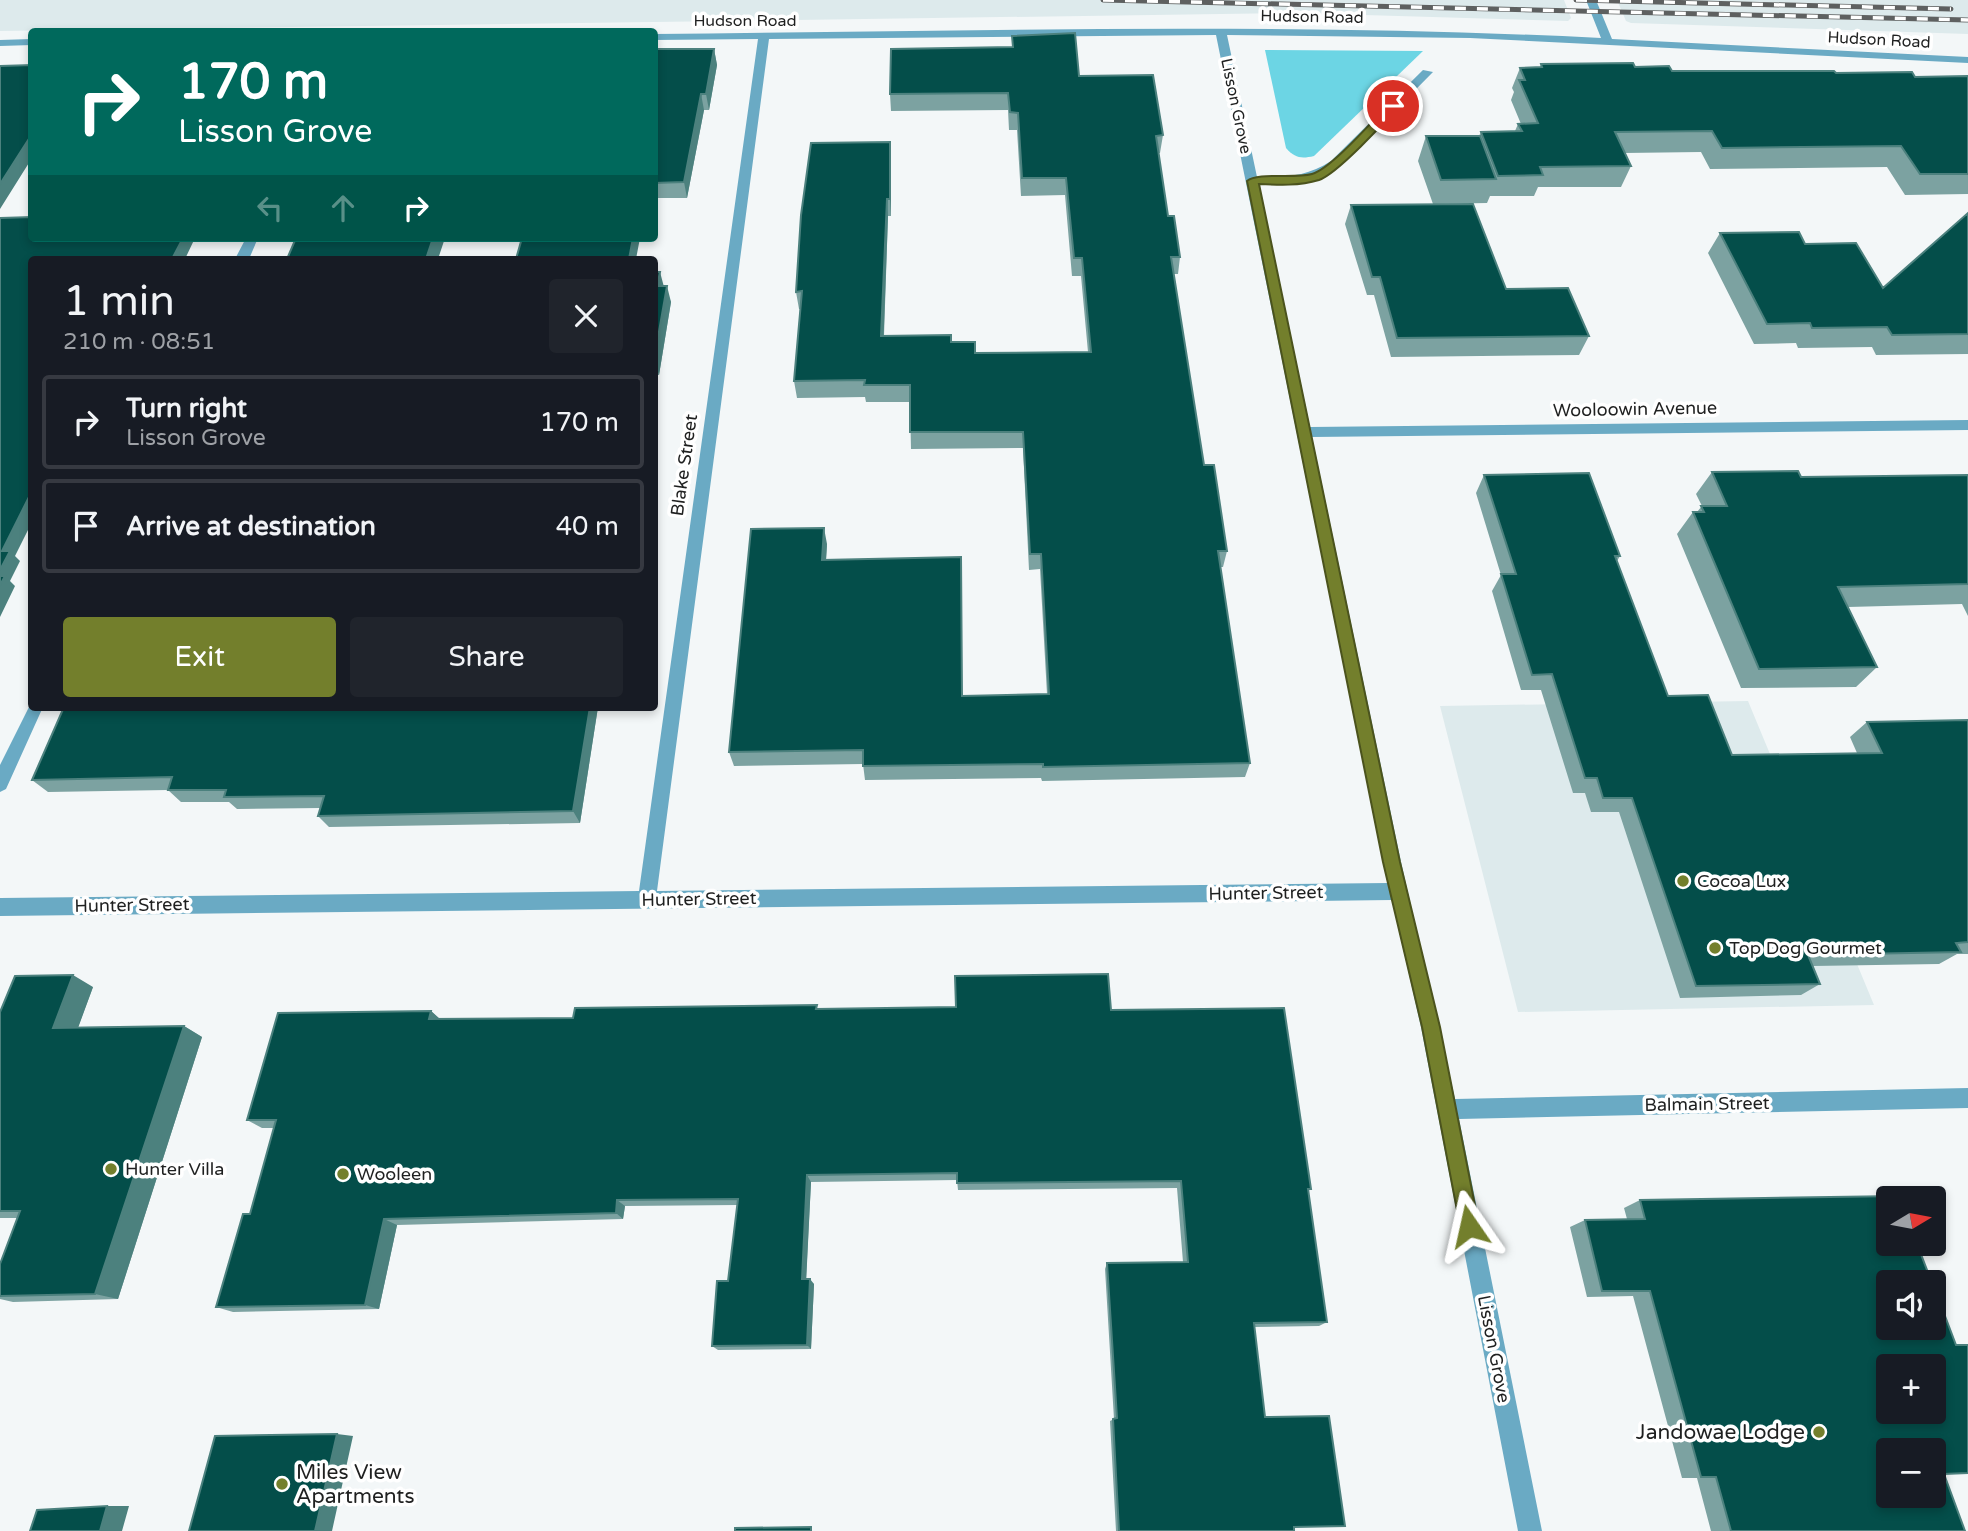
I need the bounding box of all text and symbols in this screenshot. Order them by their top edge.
street label: Hudson Road [1260,6,1364,28]
street label: Hudson Road [693,11,797,31]
street label: Hudson Road [1827,27,1931,53]
text: 170 m [178,53,328,112]
icon: right [63,56,154,147]
street label: Lisson Grove [1216,56,1256,156]
pin [1363,76,1423,136]
icon: arrive [1374,87,1412,125]
text: Lisson Grove [178,113,372,151]
icon: left [251,189,289,227]
icon: ahead [324,189,362,227]
icon: right [397,189,435,227]
text: 1 min [63,276,175,327]
button: close [549,279,623,353]
text: 210 m · 08:51 [63,328,215,356]
text: Turn right [126,393,247,424]
street label: Wooloowin Avenue [1553,397,1717,421]
icon: right [67,403,105,441]
text: 170 m [539,407,619,438]
street label: Blake Street [666,412,702,517]
text: Lisson Grove [126,424,266,452]
icon: arrive [67,507,105,545]
text: Arrive at destination [126,511,376,542]
text: 40 m [556,511,619,542]
button: Exit [63,617,336,697]
button: Share [350,617,623,697]
place label: Cocoa Lux [1697,870,1786,892]
marker: Cocoa Lux [1675,873,1691,889]
street label: Hunter Street [1208,881,1324,905]
street label: Hunter Street [641,887,757,911]
street label: Hunter Street [74,893,190,917]
place label: Top Dog Gourmet [1729,937,1882,959]
marker: Top Dog Gourmet [1707,940,1723,956]
street label: Balmain Street [1644,1092,1770,1116]
place label: Hunter Villa [125,1158,224,1180]
marker: Hunter Villa [103,1161,119,1177]
place label: Wooleen [357,1163,432,1185]
marker: Wooleen [335,1166,351,1182]
north arrow [1876,1186,1946,1256]
map controls [1876,1186,1946,1508]
position arrow [1432,1189,1506,1263]
button: sound [1876,1270,1946,1340]
street label: Lisson Grove [1473,1293,1515,1405]
button: + [1876,1354,1946,1424]
place label: Jandowae Lodge [1636,1420,1805,1445]
marker: Jandowae Lodge [1811,1424,1827,1440]
button: − [1876,1438,1946,1508]
place label: Miles View Apartments [296,1460,414,1509]
marker: Miles View Apartments [274,1476,290,1492]

